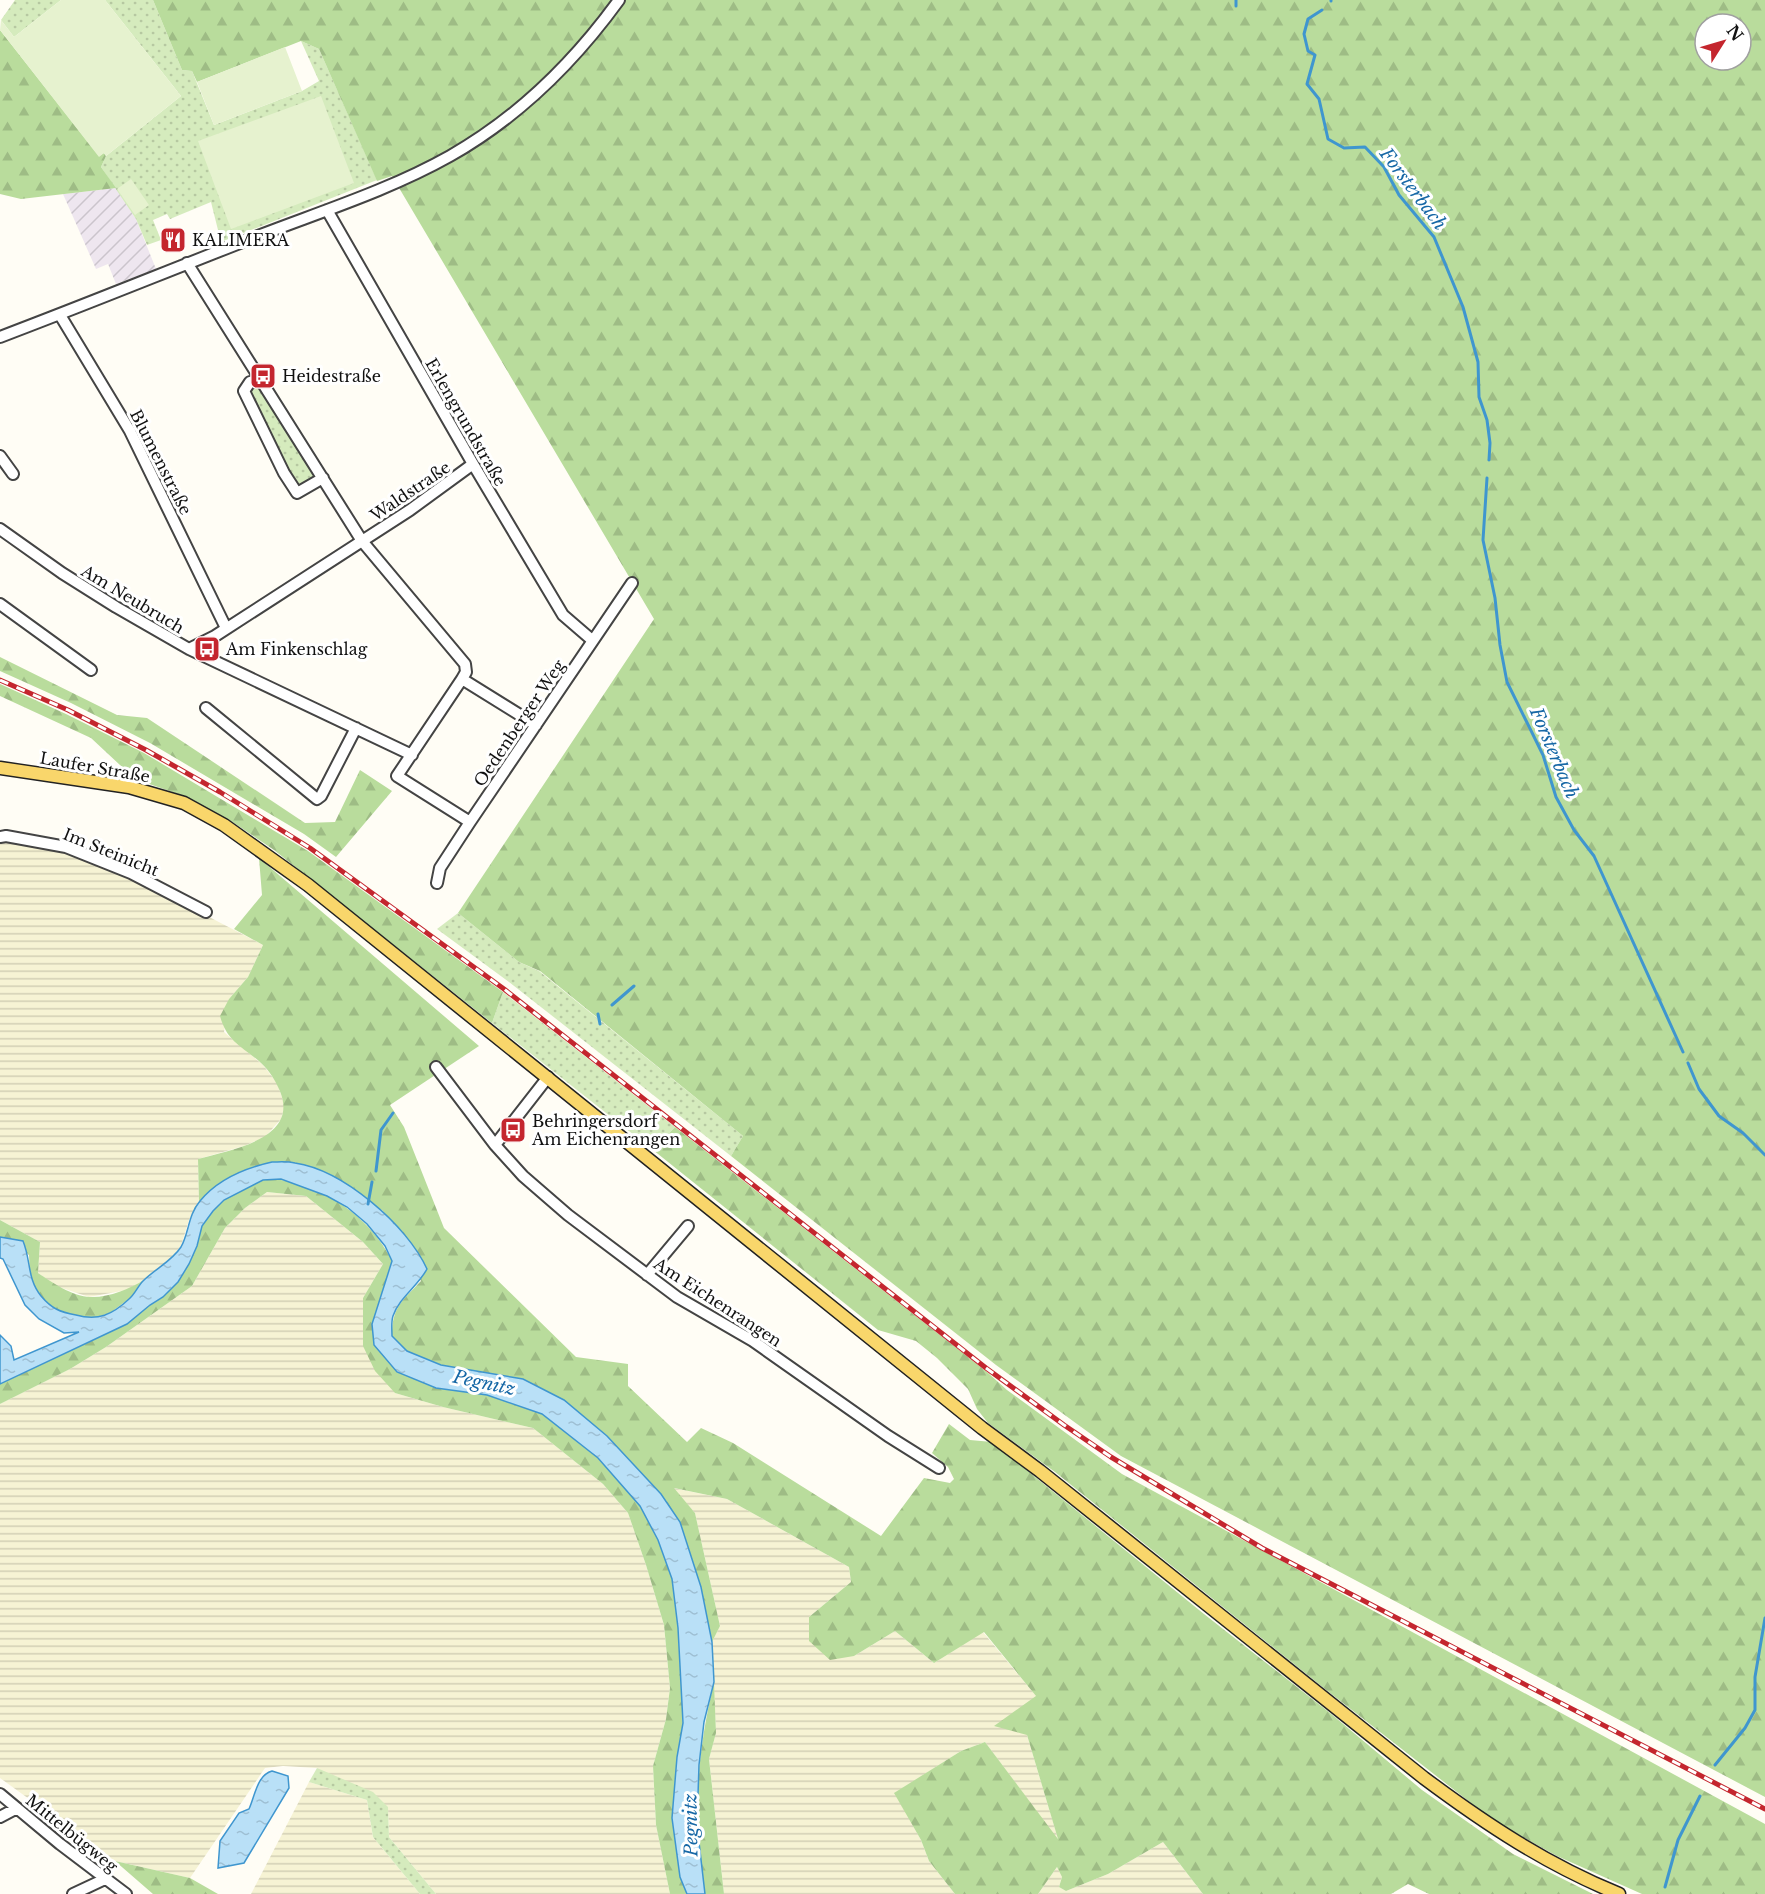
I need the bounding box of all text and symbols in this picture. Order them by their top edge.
north arrow [1693,12,1753,72]
text: N [1722,21,1747,45]
water label: Forsterbach [1374,143,1451,234]
restaurant icon: KALIMERA [158,225,188,255]
place label: KALIMERA [192,230,290,250]
street label: Erlengrundstraße [421,355,511,489]
bus stop icon: Heidestraße [248,361,278,391]
place label: Heidestraße [282,366,381,386]
street label: Blumenstraße [126,406,196,518]
street label: Waldstraße [365,457,454,526]
street label: Am Neubruch [77,560,188,638]
bus stop icon: Am Finkenschlag [192,634,222,664]
place label: Am Finkenschlag [225,639,368,659]
street label: Oedenberger Weg [469,655,569,790]
water label: Forsterbach [1525,703,1583,802]
street label: Laufer Straße [38,747,152,787]
street label: Im Steinicht [60,824,162,880]
place label: Behringersdorf Am Eichenrangen [531,1111,680,1149]
bus stop icon: Behringersdorf Am Eichenrangen [498,1115,528,1145]
street label: Am Eichenrangen [650,1253,786,1351]
water label: Pegnitz [450,1365,517,1400]
street label: Mittelbügweg [22,1790,122,1876]
water label: Pegnitz [679,1793,703,1858]

